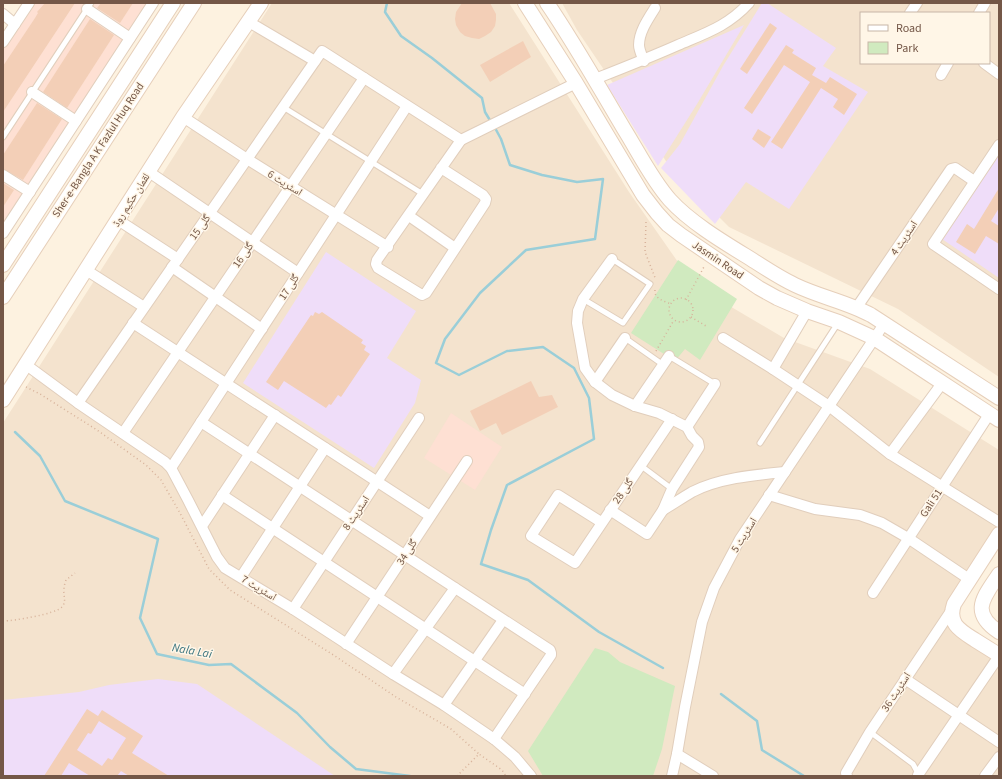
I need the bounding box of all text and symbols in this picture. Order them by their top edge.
legend [860,12,990,64]
text: Road [896,20,922,37]
text: Park [896,40,918,57]
street label: Sher-e-Bangla A K Fazlul Huq Road [49,80,147,220]
street label: اسٹریٹ 6 [265,166,305,200]
street label: لقمان حکیم روڈ [109,170,153,230]
street label: گلی 15 [186,211,214,243]
street label: اسٹریٹ 4 [887,218,921,258]
street label: Jasmin Road [689,237,747,283]
street label: گلی 16 [229,239,257,271]
street label: گلی 17 [275,271,303,303]
street label: گلی 28 [609,475,637,507]
street label: Gali 51 [916,486,946,520]
street label: اسٹریٹ 8 [339,493,373,533]
street label: اسٹریٹ 5 [727,515,761,555]
street label: گلی 34 [393,536,421,568]
street label: اسٹریٹ 7 [239,572,279,604]
water label: Nala Lai [171,639,213,663]
street label: اسٹریٹ 36 [878,669,914,715]

